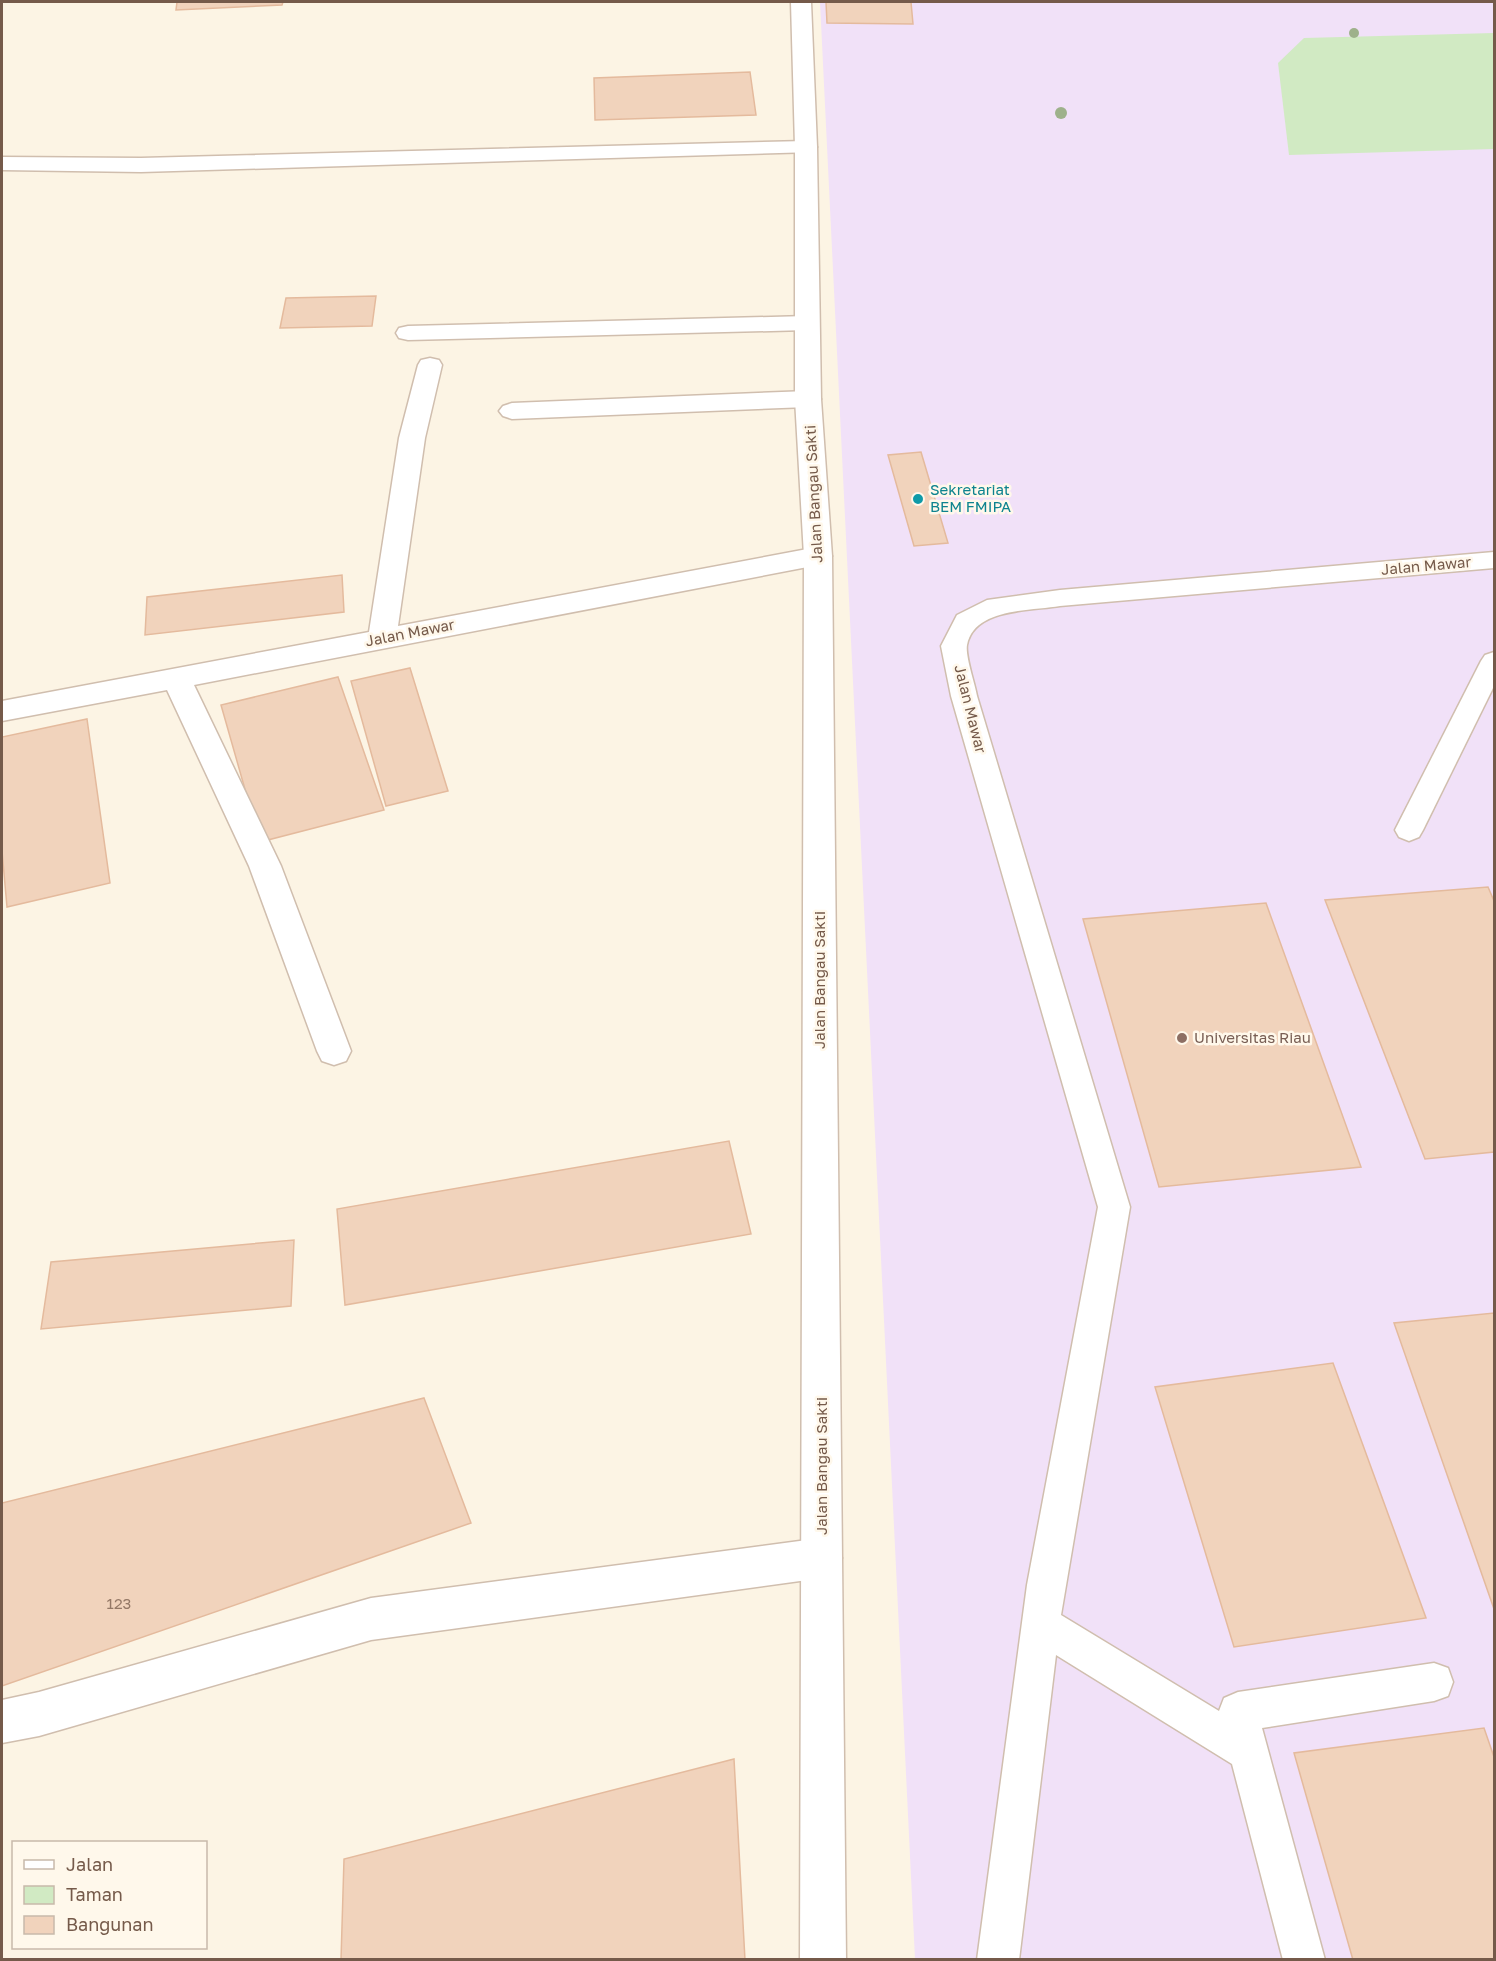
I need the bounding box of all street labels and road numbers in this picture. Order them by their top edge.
street label: Jalan Bangau Sakti [800,425,826,564]
street label: Jalan Mawar [1380,552,1472,578]
street label: Jalan Mawar [364,615,456,649]
street label: Jalan Mawar [951,663,991,755]
street label: Jalan Bangau Sakti [810,911,828,1049]
street label: Jalan Bangau Sakti [812,1397,830,1535]

